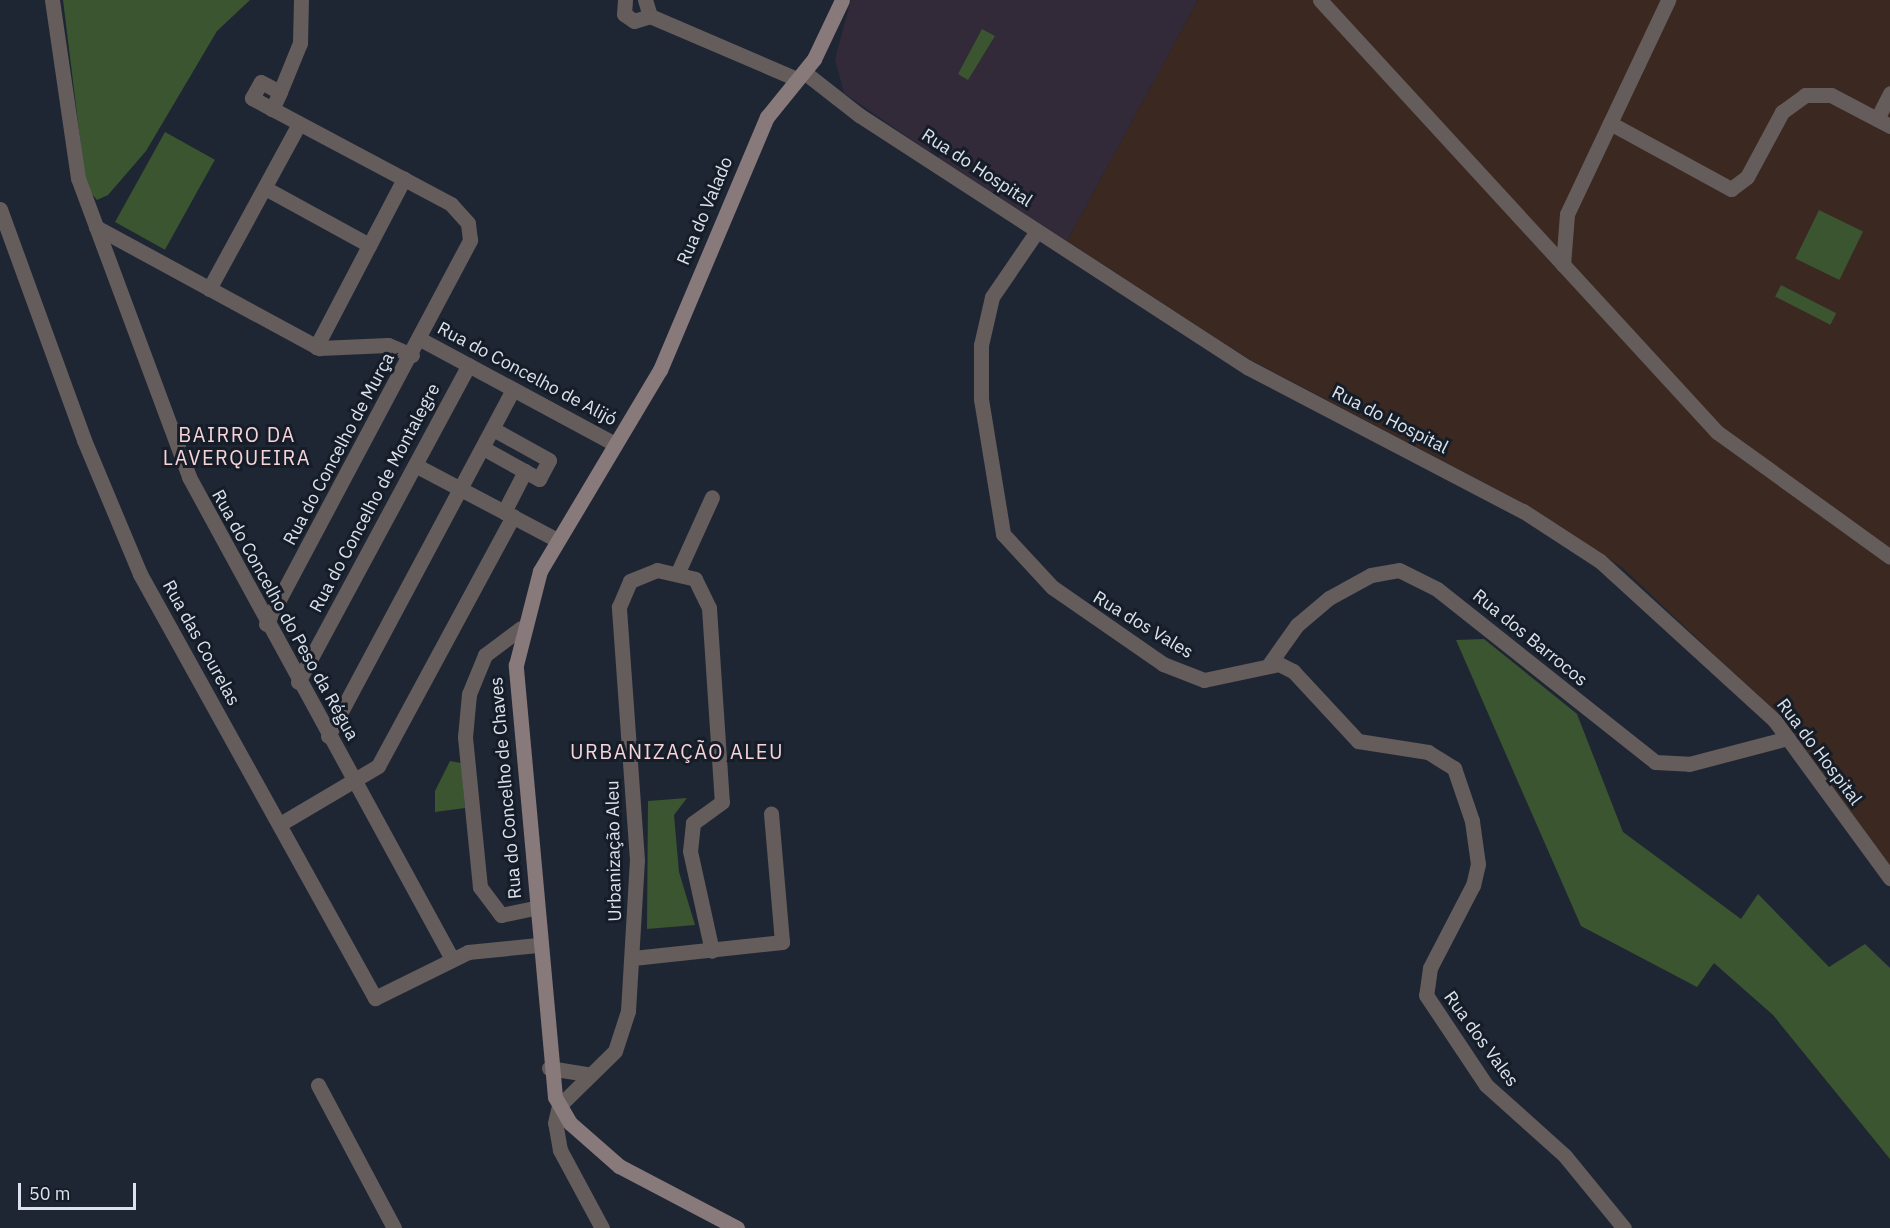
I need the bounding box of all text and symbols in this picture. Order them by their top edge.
street label: Rua do Hospital [918,124,1036,212]
street label: Rua do Valado [673,154,737,268]
street label: Rua do Concelho de Alijó [434,317,620,431]
street label: Rua do Concelho de Murça [279,349,399,549]
street label: Rua do Concelho de Montalegre [305,380,445,616]
street label: Rua do Hospital [1328,381,1452,459]
district label: BAIRRO DA LAVERQUEIRA [163,423,311,470]
street label: Rua do Concelho do Peso da Régua [207,486,363,744]
street label: Rua das Courelas [158,577,244,709]
street label: Rua dos Barrocos [1468,585,1592,691]
street label: Rua dos Vales [1089,587,1197,663]
street label: Rua do Concelho de Chaves [486,676,526,900]
street label: Rua do Hospital [1772,695,1866,809]
district label: URBANIZAÇÃO ALEU [570,739,784,763]
street label: Urbanização Aleu [602,780,626,922]
street label: Rua dos Vales [1439,987,1523,1091]
scale bar [21,1171,140,1209]
text: 50 m [29,1182,71,1205]

